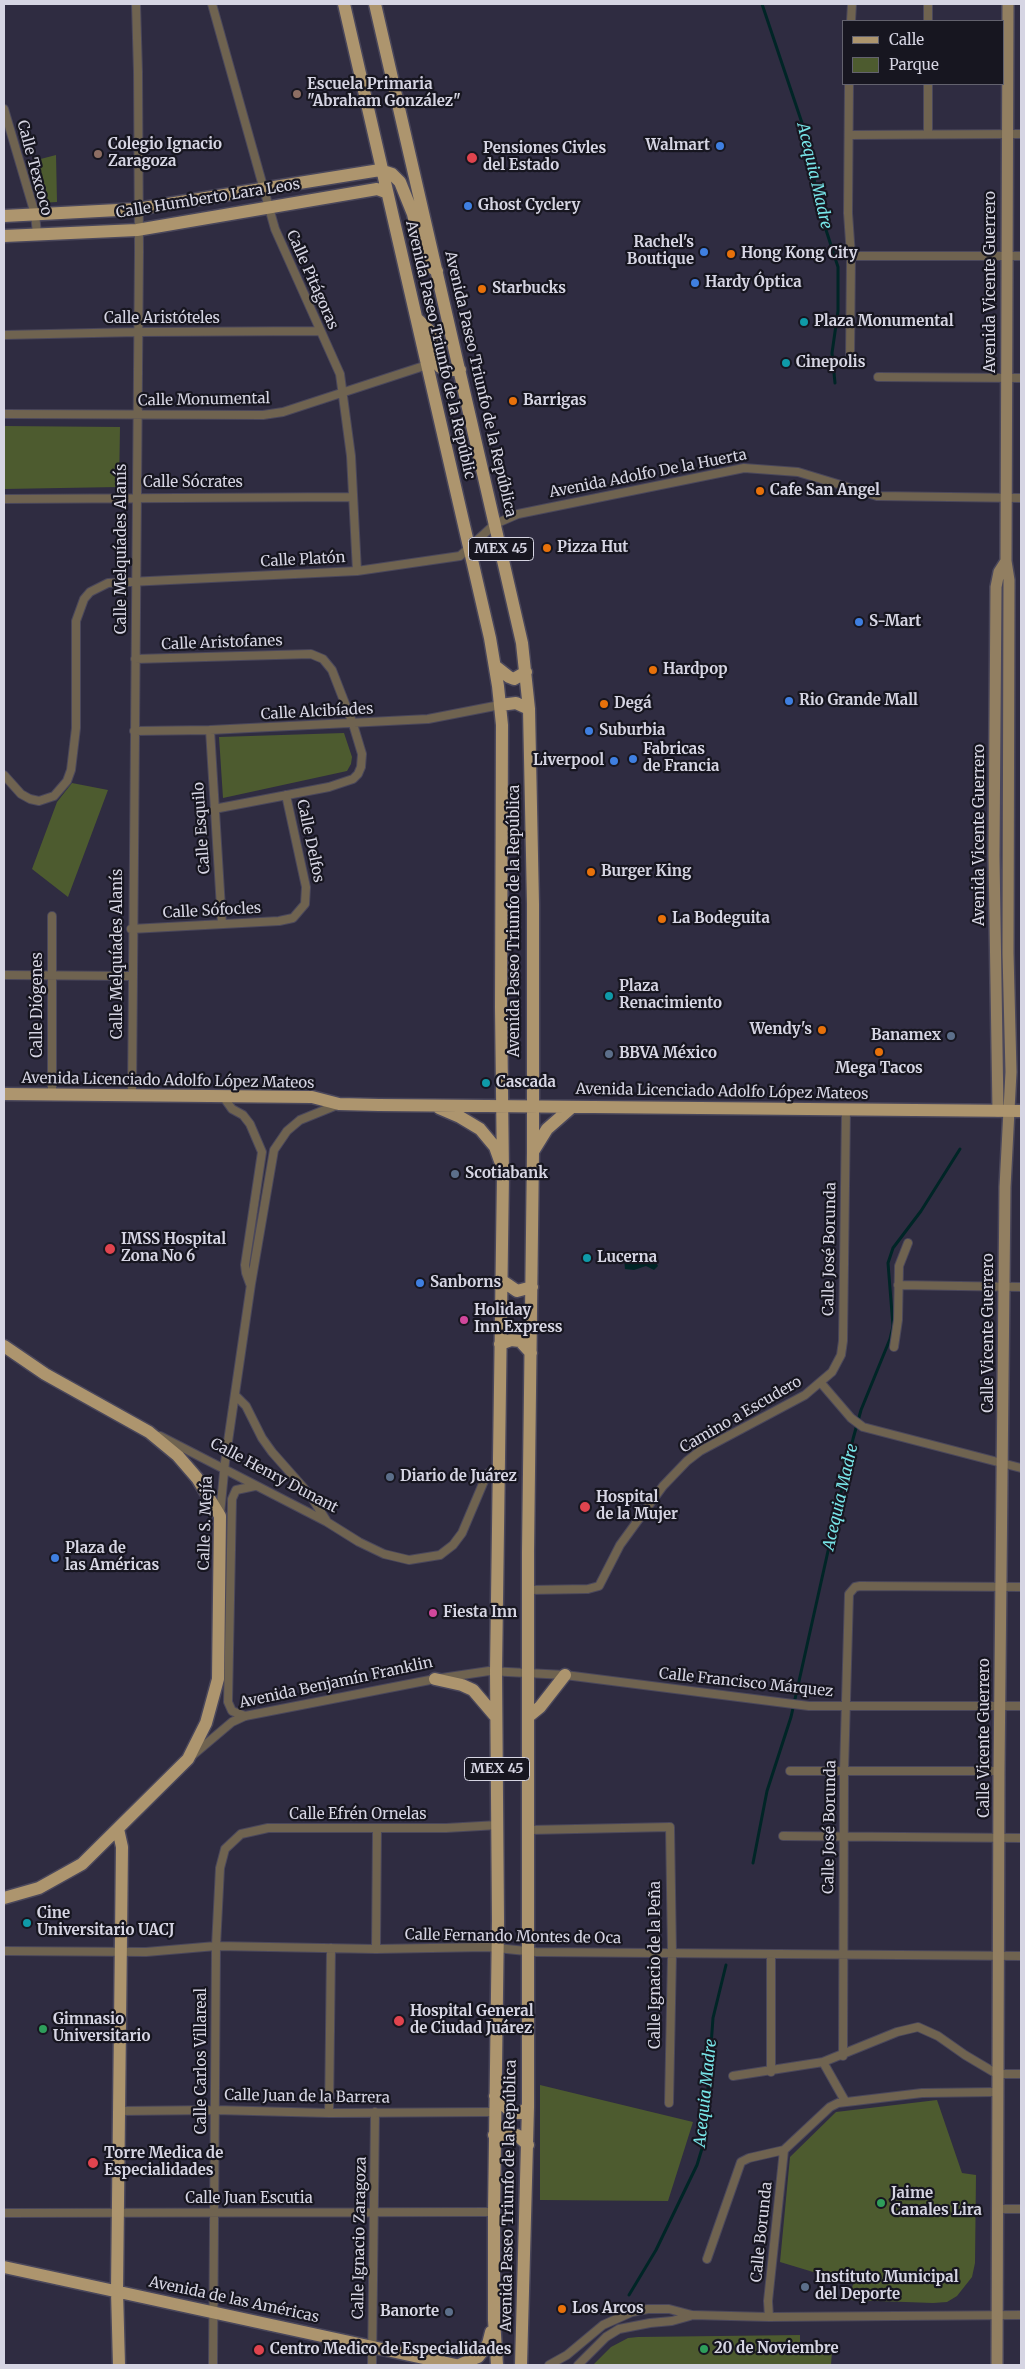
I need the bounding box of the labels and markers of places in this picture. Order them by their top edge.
place label: Escuela Primaria "Abraham González" [307,76,461,111]
marker: Escuela Primaria "Abraham González" [291,88,303,100]
place label: Colegio Ignacio Zaragoza [108,136,222,171]
place label: Walmart [646,137,710,155]
place label: Pensiones Civles del Estado [483,140,606,175]
marker: Walmart [714,140,726,152]
marker: Colegio Ignacio Zaragoza [92,148,104,160]
marker: Pensiones Civles del Estado [465,151,479,165]
place label: Ghost Cyclery [478,197,580,215]
marker: Ghost Cyclery [462,200,474,212]
place label: Rachel's Boutique [627,234,694,269]
place label: Hong Kong City [741,245,858,263]
marker: Rachel's Boutique [698,246,710,258]
marker: Hong Kong City [725,248,737,260]
place label: Hardy Óptica [705,274,802,292]
marker: Hardy Óptica [689,277,701,289]
place label: Starbucks [492,280,566,298]
marker: Starbucks [476,283,488,295]
place label: Plaza Monumental [814,313,954,331]
marker: Plaza Monumental [798,316,810,328]
place label: Cinepolis [796,354,865,372]
marker: Cinepolis [780,357,792,369]
place label: Barrigas [523,392,587,410]
marker: Barrigas [507,395,519,407]
place label: Cafe San Angel [770,482,880,500]
marker: Cafe San Angel [754,485,766,497]
place label: Pizza Hut [557,539,628,557]
marker: Pizza Hut [541,542,553,554]
place label: S-Mart [869,613,921,631]
marker: S-Mart [853,616,865,628]
place label: Hardpop [663,661,728,679]
marker: Hardpop [647,664,659,676]
place label: Rio Grande Mall [799,692,918,710]
place label: Degá [614,695,652,713]
marker: Rio Grande Mall [783,695,795,707]
marker: Degá [598,698,610,710]
place label: Suburbia [599,722,665,740]
marker: Suburbia [583,725,595,737]
place label: Fabricas de Francia [643,741,719,776]
place label: Liverpool [533,752,604,770]
marker: Fabricas de Francia [627,753,639,765]
marker: Liverpool [608,755,620,767]
place label: Burger King [601,863,691,881]
marker: Burger King [585,866,597,878]
place label: La Bodeguita [672,910,770,928]
marker: La Bodeguita [656,913,668,925]
place label: Plaza Renacimiento [619,978,722,1013]
marker: Plaza Renacimiento [603,990,615,1002]
place label: Wendy's [750,1021,812,1039]
marker: Wendy's [816,1024,828,1036]
place label: Banamex [871,1027,941,1045]
marker: Banamex [945,1030,957,1042]
place label: BBVA México [619,1045,717,1063]
marker: Mega Tacos [873,1046,885,1058]
marker: BBVA México [603,1048,615,1060]
place label: Mega Tacos [835,1060,923,1078]
place label: Cascada [496,1074,556,1092]
marker: Cascada [480,1077,492,1089]
place label: Scotiabank [465,1165,548,1183]
marker: Scotiabank [449,1168,461,1180]
place label: IMSS Hospital Zona No 6 [121,1231,226,1266]
marker: IMSS Hospital Zona No 6 [103,1242,117,1256]
place label: Lucerna [597,1249,657,1267]
marker: Lucerna [581,1252,593,1264]
place label: Sanborns [430,1274,501,1292]
marker: Sanborns [414,1277,426,1289]
place label: Holiday Inn Express [474,1302,563,1337]
marker: Holiday Inn Express [458,1314,470,1326]
place label: Diario de Juárez [400,1468,517,1486]
marker: Diario de Juárez [384,1471,396,1483]
place label: Hospital de la Mujer [596,1489,678,1524]
marker: Hospital de la Mujer [578,1500,592,1514]
place label: Plaza de las Américas [65,1540,159,1575]
marker: Plaza de las Américas [49,1552,61,1564]
place label: Fiesta Inn [443,1604,517,1622]
marker: Fiesta Inn [427,1607,439,1619]
place label: Cine Universitario UACJ [37,1905,175,1940]
marker: Cine Universitario UACJ [21,1917,33,1929]
place label: Hospital General de Ciudad Juárez [410,2003,534,2038]
place label: Gimnasio Universitario [53,2011,150,2046]
marker: Hospital General de Ciudad Juárez [392,2014,406,2028]
marker: Gimnasio Universitario [37,2023,49,2035]
place label: Torre Medica de Especialidades [104,2145,223,2180]
marker: Torre Medica de Especialidades [86,2156,100,2170]
place label: Jaime Canales Lira [891,2185,982,2220]
marker: Jaime Canales Lira [875,2197,887,2209]
place label: Instituto Municipal del Deporte [815,2269,959,2304]
marker: Instituto Municipal del Deporte [799,2281,811,2293]
place label: Los Arcos [572,2300,644,2318]
place label: Banorte [380,2303,439,2321]
marker: Los Arcos [556,2303,568,2315]
marker: Banorte [443,2306,455,2318]
place label: 20 de Noviembre [714,2340,839,2358]
place label: Centro Medico de Especialidades [270,2341,511,2359]
marker: Centro Medico de Especialidades [252,2343,266,2357]
marker: 20 de Noviembre [698,2343,710,2355]

